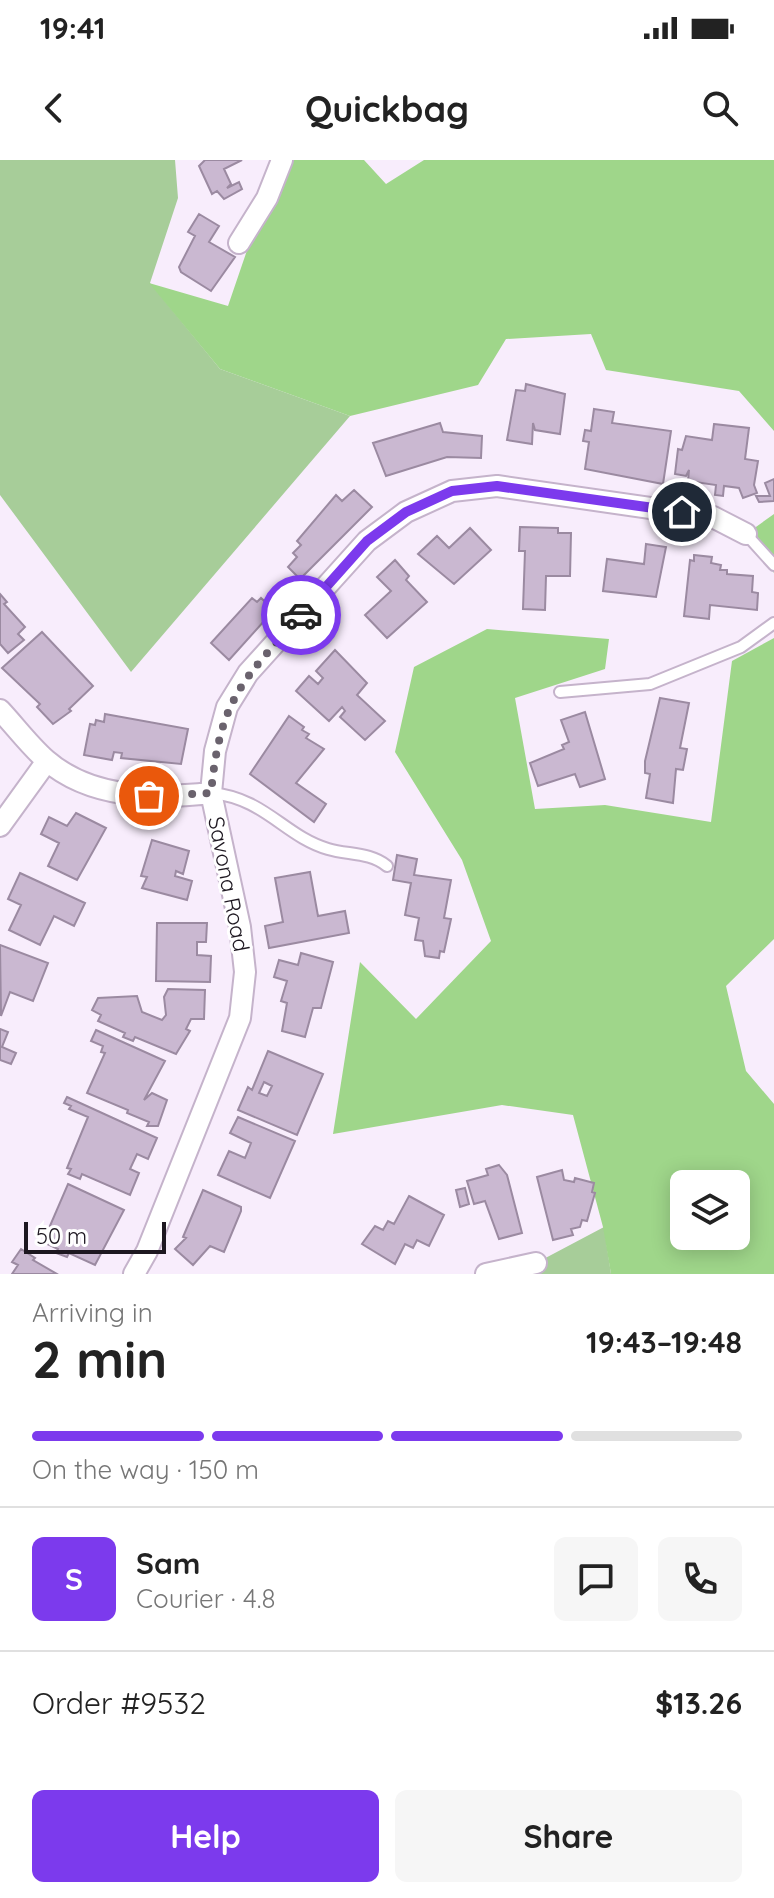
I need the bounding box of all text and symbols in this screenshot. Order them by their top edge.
text: 19:41 [40,9,105,47]
icon: back [32,86,76,130]
text: Quickbag [305,86,469,131]
icon: search [698,86,742,130]
pin [648,478,716,546]
icon: home [660,490,704,534]
courier [261,575,341,655]
icon: car [279,593,323,637]
pin [115,762,183,830]
icon: bag [127,774,171,818]
street label: Savona Road [202,814,256,954]
map controls [670,1170,750,1250]
button: layers [670,1170,750,1250]
scale bar [24,1218,166,1254]
text: 50 m [36,1222,87,1250]
text: Arriving in [32,1296,153,1329]
text: 19:43–19:48 [586,1323,742,1361]
text: 2 min [32,1326,167,1391]
text: On the way · 150 m [32,1453,259,1486]
button: chat [554,1537,638,1621]
button: phone [658,1537,742,1621]
text: Sam [136,1544,200,1582]
text: S [65,1560,83,1598]
text: Courier · 4.8 [136,1582,275,1615]
text: Order #9532 [32,1684,206,1722]
text: $13.26 [655,1684,742,1722]
button: Help [32,1790,379,1882]
button: Share [395,1790,742,1882]

